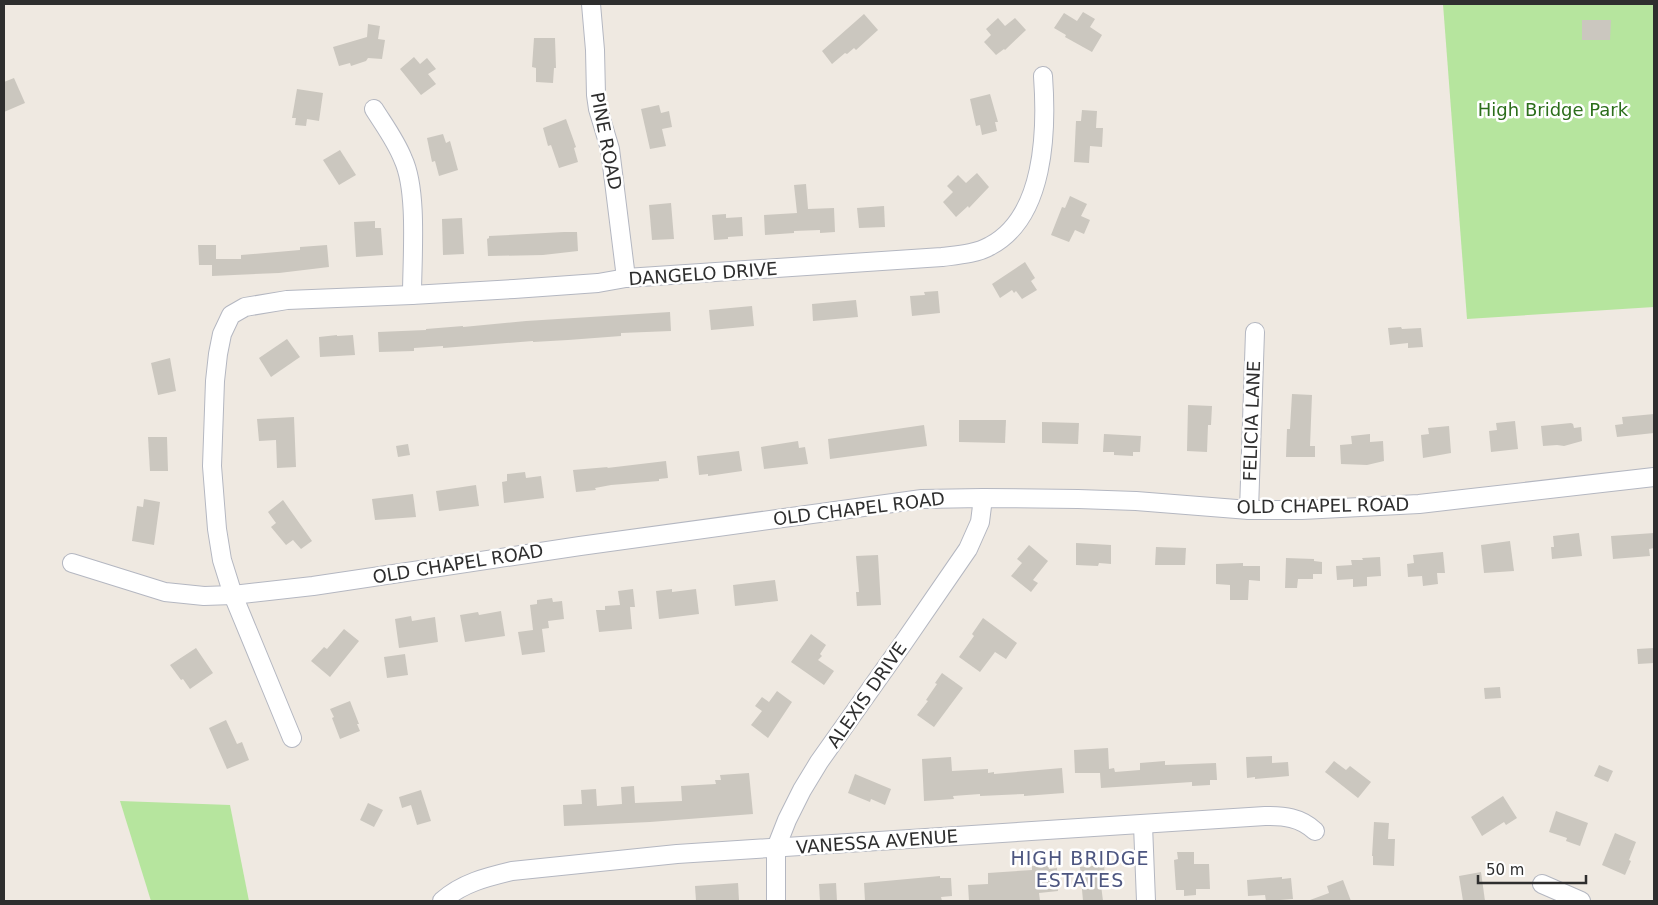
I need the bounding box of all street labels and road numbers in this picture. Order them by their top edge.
street label: PINE ROAD [587,90,626,192]
street label: DANGELO DRIVE [628,258,778,289]
street label: FELICIA LANE [1239,360,1264,482]
street label: OLD CHAPEL ROAD [772,488,946,529]
street label: OLD CHAPEL ROAD [1236,493,1410,518]
street label: OLD CHAPEL ROAD [371,540,545,587]
street label: ALEXIS DRIVE [822,638,911,751]
street label: VANESSA AVENUE [795,825,959,858]

